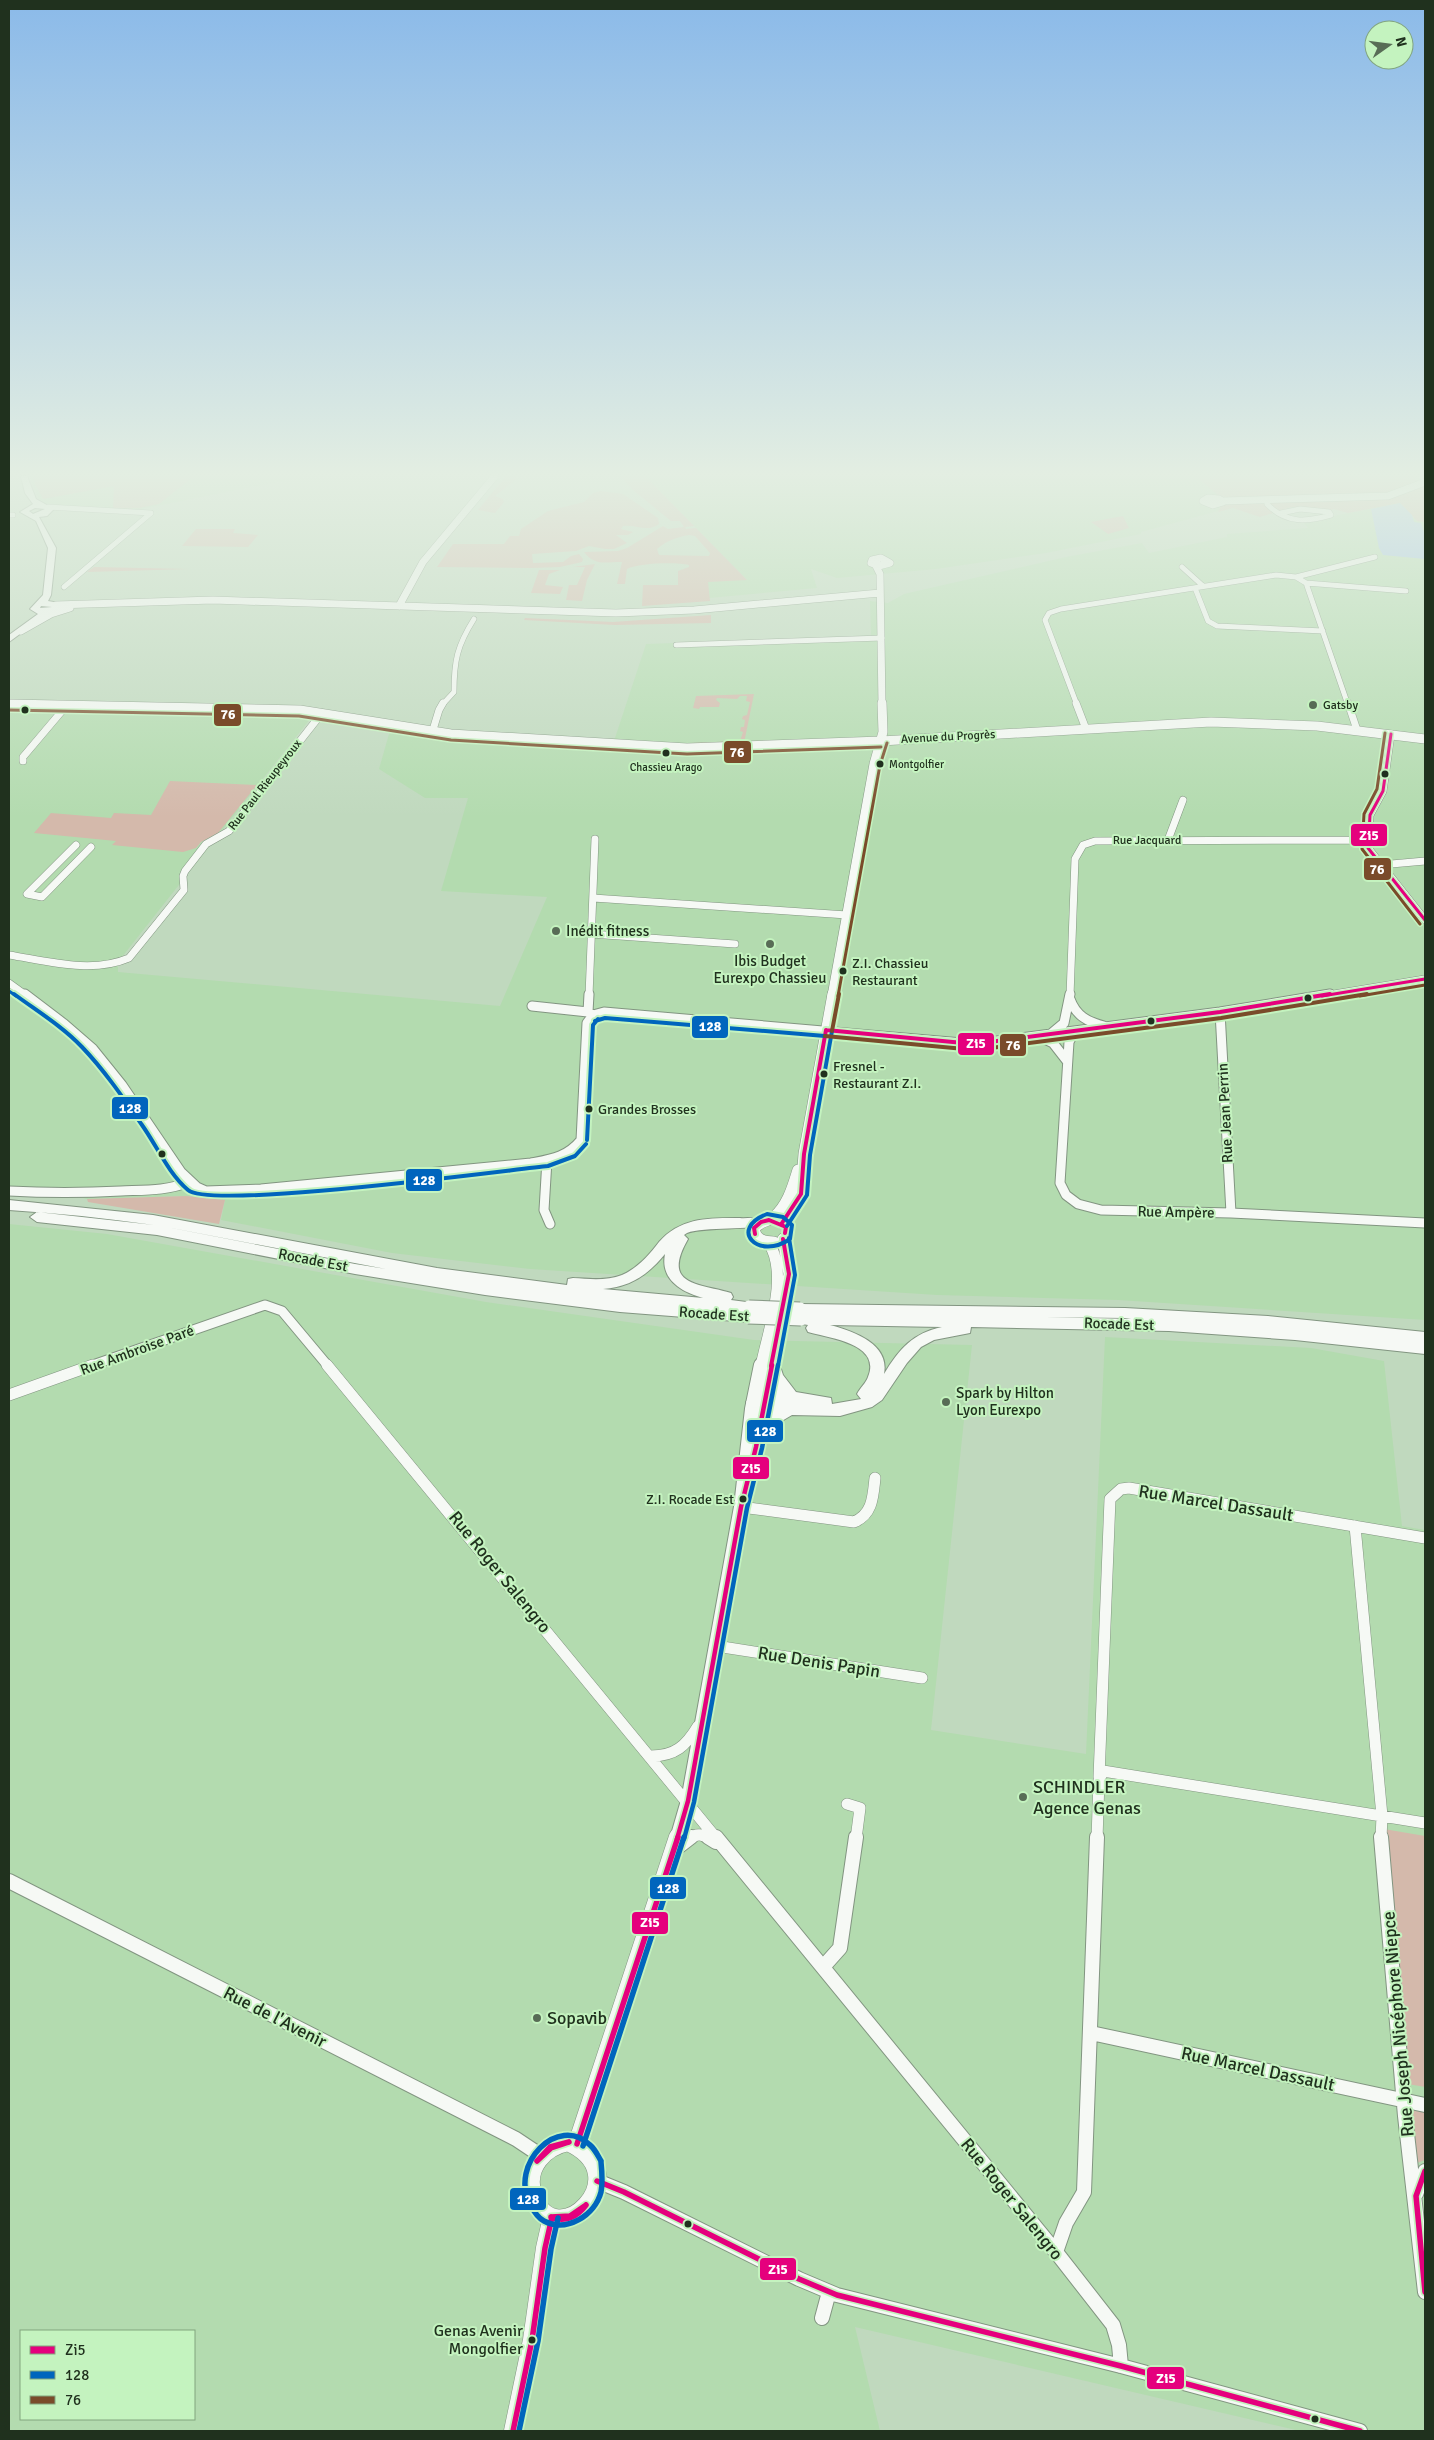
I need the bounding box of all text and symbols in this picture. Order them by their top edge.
north arrow [1364,20,1414,70]
text: N [1392,35,1411,49]
place label: Gatsby [1323,698,1358,713]
marker: Gatsby [1307,699,1319,711]
line badge: 76 [213,703,242,727]
unlabelled marker [20,705,30,715]
text: 76 [220,706,236,723]
street label: Avenue du Progrès [900,727,996,747]
street label: Rue Paul Rieupeyroux [225,736,305,833]
line badge: 76 [723,740,752,764]
text: 76 [729,744,745,761]
marker: Chassieu Arago [661,748,671,758]
place label: Montgolfier [889,758,944,771]
marker: Montgolfier [875,759,885,769]
place label: Chassieu Arago [630,761,703,774]
unlabelled marker [1380,769,1390,779]
line badge: Zi5 [1350,823,1388,847]
text: Zi5 [1359,827,1379,844]
street label: Rue Jacquard [1113,833,1181,848]
line badge: 76 [1363,857,1392,881]
text: 76 [1369,861,1385,878]
place label: Inédit fitness [566,922,650,940]
marker: Inédit fitness [550,925,562,937]
marker: Ibis Budget Eurexpo Chassieu [764,938,776,950]
place label: Ibis Budget Eurexpo Chassieu [714,952,826,987]
place label: Z.I. Chassieu Restaurant [852,955,928,989]
marker: Z.I. Chassieu Restaurant [838,966,848,976]
unlabelled marker [1303,993,1313,1003]
line badge: 128 [691,1015,729,1039]
unlabelled marker [1146,1016,1156,1026]
text: 128 [699,1018,722,1035]
line badge: Zi5 [957,1032,995,1056]
line badge: 76 [999,1033,1027,1057]
text: Zi5 [966,1035,986,1052]
text: 76 [1005,1037,1021,1054]
place label: Fresnel - Restaurant Z.I. [833,1058,921,1092]
street label: Rue Jean Perrin [1213,1063,1237,1163]
marker: Fresnel - Restaurant Z.I. [819,1069,829,1079]
line badge: 128 [111,1096,149,1120]
text: 128 [119,1100,142,1117]
place label: Grandes Brosses [598,1101,696,1118]
marker: Grandes Brosses [584,1104,594,1114]
unlabelled marker [157,1149,167,1159]
line badge: 128 [405,1168,443,1192]
text: 128 [413,1172,436,1189]
street label: Rue Ampère [1137,1202,1215,1222]
street label: Rocade Est [277,1244,349,1276]
street label: Rocade Est [678,1303,750,1325]
street label: Rocade Est [1084,1314,1154,1334]
street label: Rue Ambroise Paré [78,1321,196,1379]
place label: Spark by Hilton Lyon Eurexpo [956,1384,1054,1419]
marker: Spark by Hilton Lyon Eurexpo [940,1396,952,1408]
line badge: 128 [746,1419,784,1443]
text: 128 [754,1423,777,1440]
line badge: Zi5 [732,1456,770,1480]
text: Zi5 [741,1460,761,1477]
street label: Rue Marcel Dassault [1137,1480,1295,1526]
place label: Z.I. Rocade Est [646,1491,734,1508]
marker: Z.I. Rocade Est [738,1494,748,1504]
street label: Rue Roger Salengro [444,1507,556,1637]
street label: Rue Denis Papin [756,1641,882,1683]
place label: SCHINDLER Agence Genas [1033,1776,1141,1819]
marker: SCHINDLER Agence Genas [1017,1791,1029,1803]
line badge: 128 [649,1876,687,1900]
text: 128 [657,1880,680,1897]
street label: Rue Joseph Nicéphore Niepce [1377,1910,1419,2138]
line badge: Zi5 [631,1911,669,1935]
text: Zi5 [640,1914,660,1931]
street label: Rue de l'Avenir [220,1982,331,2053]
place label: Sopavib [547,2007,607,2029]
marker: Sopavib [531,2012,543,2024]
street label: Rue Marcel Dassault [1179,2042,1337,2096]
street label: Rue Roger Salengro [956,2134,1068,2264]
line badge: 128 [509,2187,547,2211]
text: 128 [517,2191,540,2208]
unlabelled marker [683,2219,693,2229]
line badge: Zi5 [759,2257,797,2281]
text: Zi5 [768,2261,788,2278]
place label: Genas Avenir Mongolfier [434,2321,523,2359]
legend [20,2330,195,2420]
marker: Genas Avenir Mongolfier [527,2335,537,2345]
text: Zi5 [65,2341,86,2359]
text: 128 [65,2366,89,2384]
line badge: Zi5 [1146,2366,1185,2390]
text: Zi5 [1156,2370,1176,2387]
text: 76 [65,2391,81,2409]
unlabelled marker [1310,2414,1320,2424]

